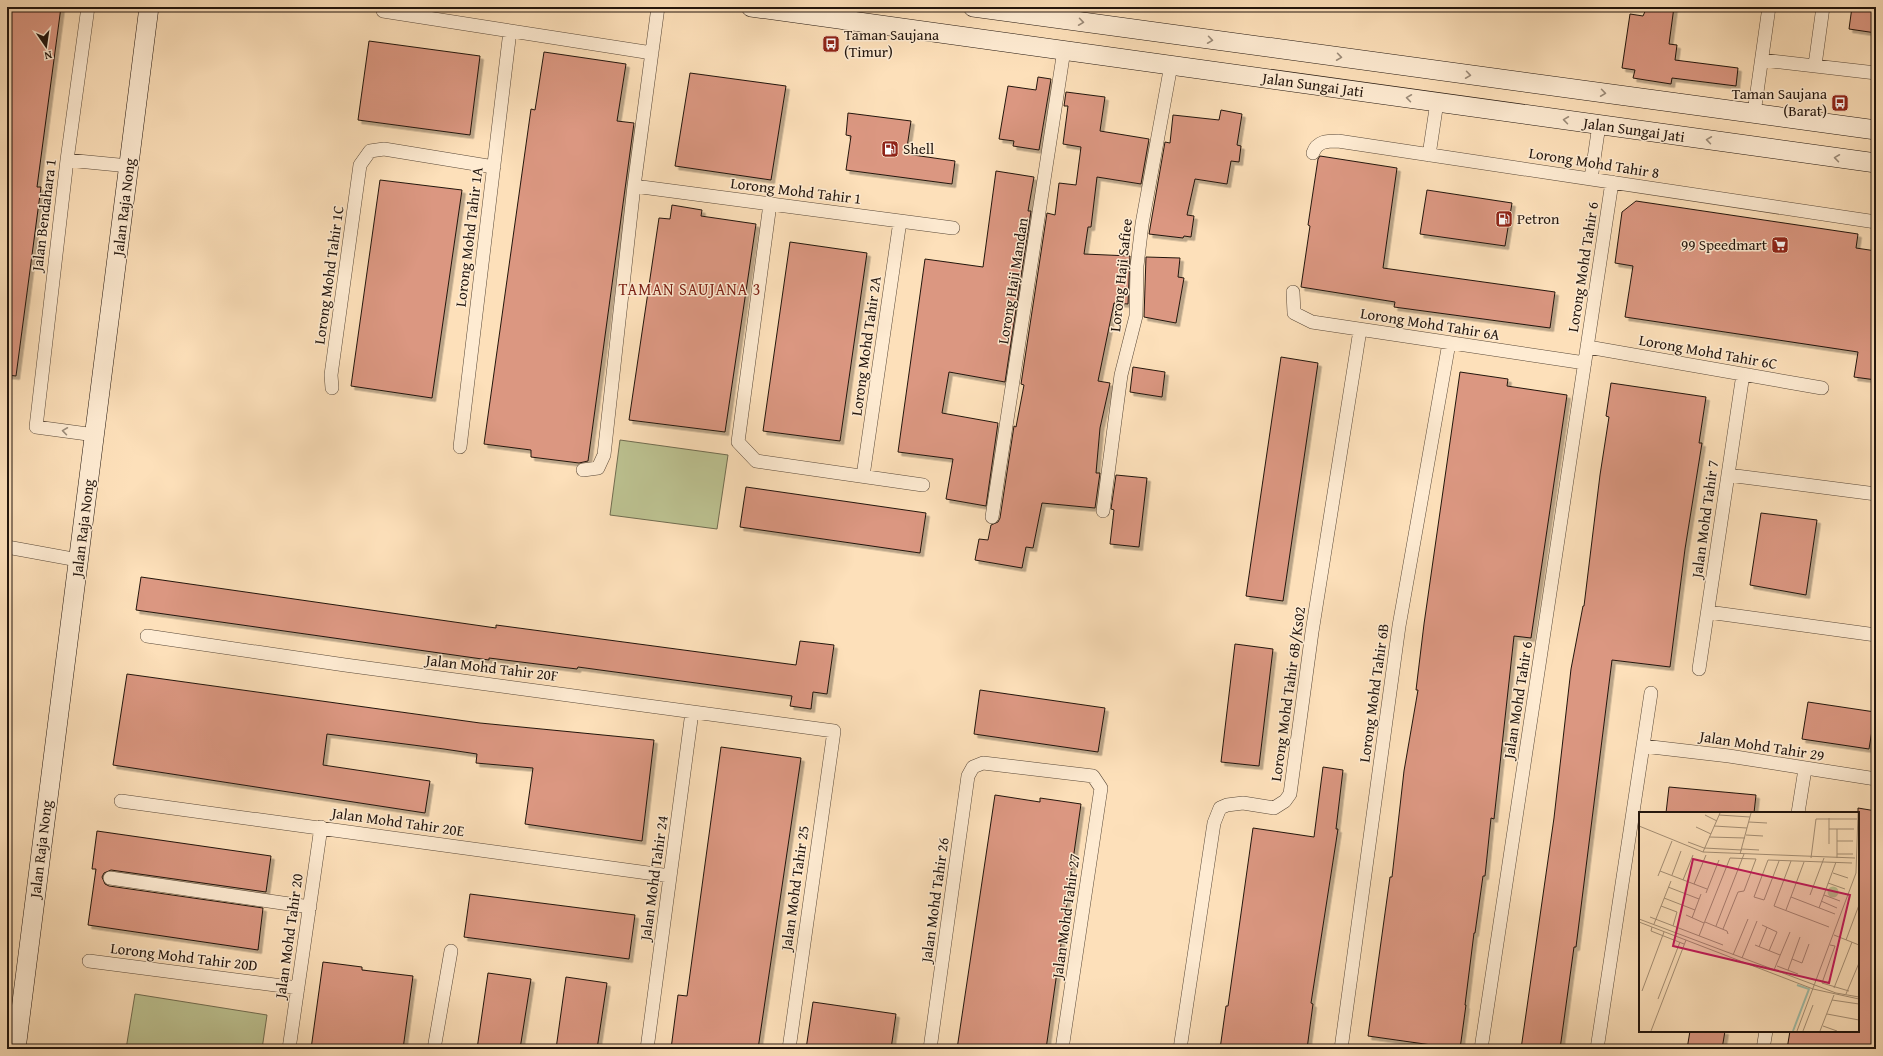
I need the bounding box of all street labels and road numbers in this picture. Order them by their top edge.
street label: Jalan Sungai Jati [1259,67,1365,102]
street label: Jalan Sungai Jati [1580,112,1686,147]
street label: Lorong Mohd Tahir 8 [1527,142,1661,183]
street label: Jalan Raja Nong [107,156,140,259]
street label: Jalan Bendahara 1 [26,158,61,274]
street label: Lorong Mohd Tahir 1A [450,166,488,308]
street label: Lorong Mohd Tahir 1 [729,172,863,209]
street label: Lorong Mohd Tahir 6 [1562,200,1603,334]
street label: Lorong Mohd Tahir 1C [308,204,349,346]
street label: Lorong Haji Mandan [992,216,1033,346]
street label: Lorong Haji Safiee [1104,217,1137,333]
street label: Lorong Mohd Tahir 2A [845,275,886,417]
street label: Lorong Mohd Tahir 6A [1359,302,1501,345]
street label: Lorong Mohd Tahir 6C [1637,329,1779,374]
street label: Jalan Mohd Tahir 7 [1686,459,1723,581]
street label: Jalan Raja Nong [66,477,99,580]
street label: Lorong Mohd Tahir 6B/Ks02 [1265,605,1310,783]
street label: Lorong Mohd Tahir 6B [1353,622,1394,764]
street label: Jalan Mohd Tahir 6 [1498,640,1537,762]
street label: Jalan Mohd Tahir 20F [423,649,560,686]
street label: Jalan Mohd Tahir 29 [1696,725,1826,766]
street label: Jalan Raja Nong [24,798,57,901]
street label: Jalan Mohd Tahir 20E [328,802,466,841]
street label: Jalan Mohd Tahir 24 [634,814,673,944]
street label: Jalan Mohd Tahir 25 [775,824,814,954]
street label: Jalan Mohd Tahir 26 [915,836,954,966]
street label: Jalan Mohd Tahir 27 [1046,852,1085,982]
street label: Jalan Mohd Tahir 20 [269,872,308,1002]
street label: Lorong Mohd Tahir 20D [109,937,259,976]

